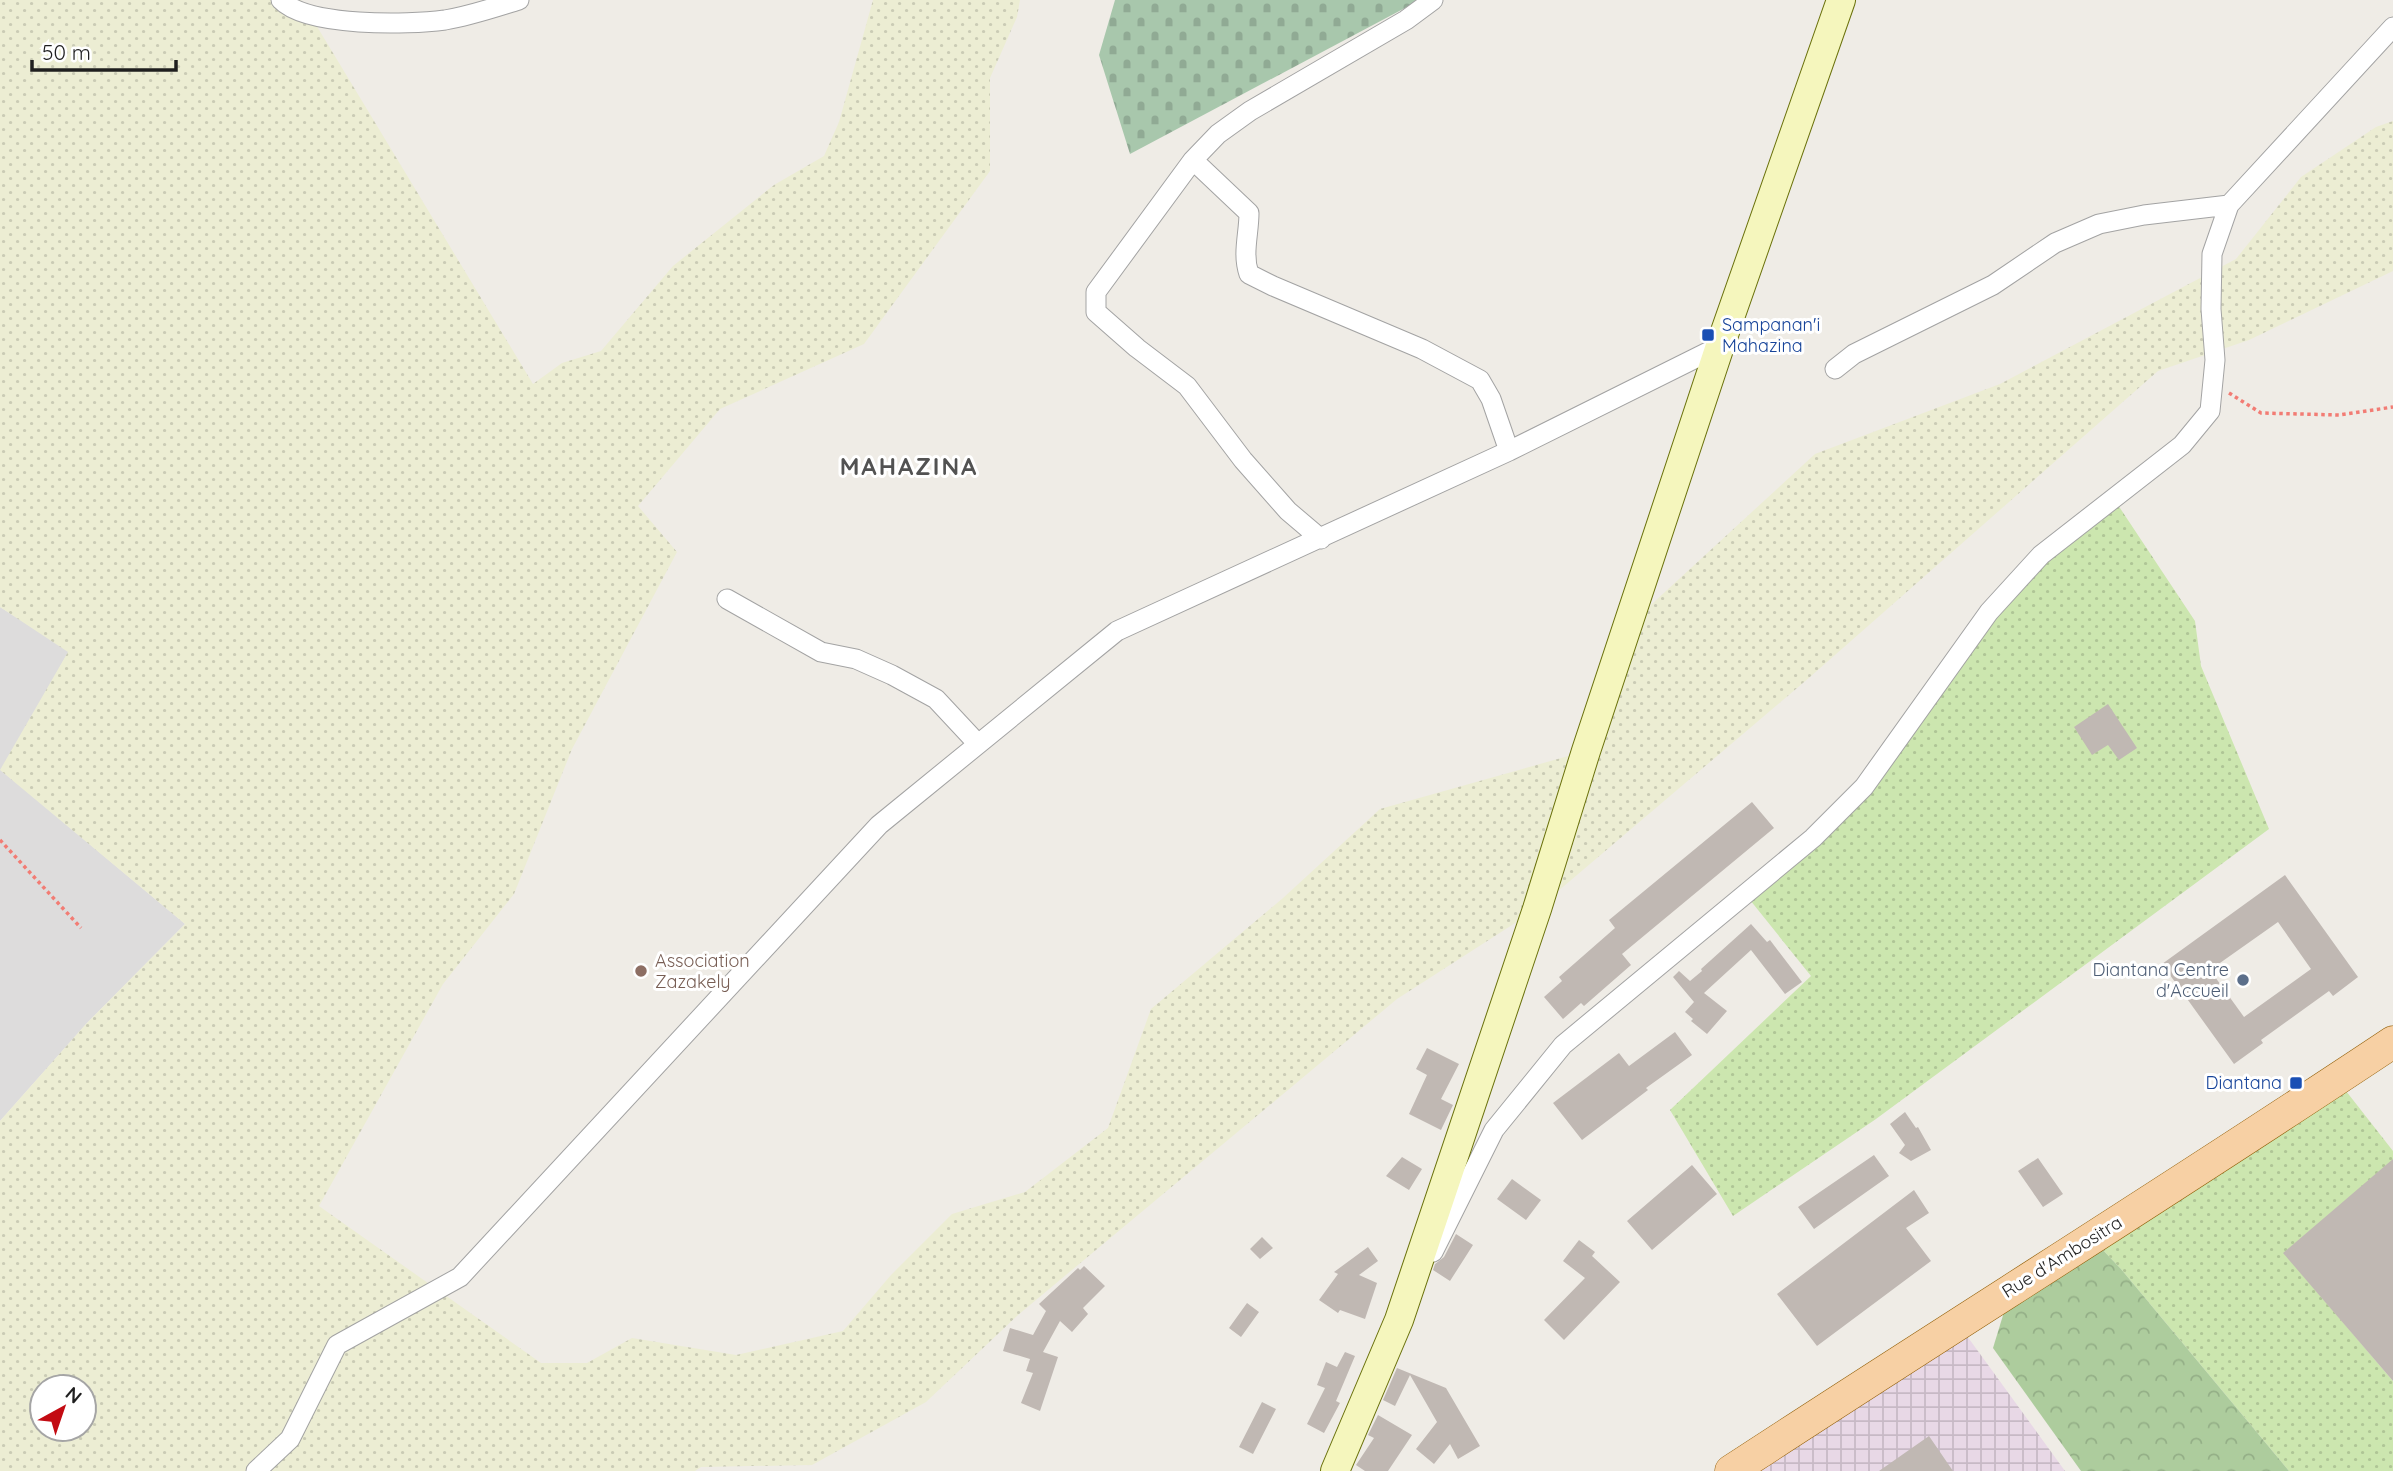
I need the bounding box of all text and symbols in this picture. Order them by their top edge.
scale bar [32,28,175,72]
text: 50 m [42,39,91,65]
place label: Sampanan'i Mahazina [1722,313,1820,357]
marker: Sampanan'i Mahazina [1700,327,1716,343]
district label: MAHAZINA [840,451,978,481]
place label: Association Zazakely [655,949,750,993]
place label: Diantana Centre d'Accueil [2093,958,2229,1002]
marker: Association Zazakely [633,963,649,979]
marker: Diantana Centre d'Accueil [2235,972,2251,988]
place label: Diantana [2206,1071,2282,1094]
marker: Diantana [2288,1075,2304,1091]
street label: Rue d'Ambositra [1997,1210,2126,1303]
north arrow [28,1373,98,1443]
text: N [61,1381,87,1409]

